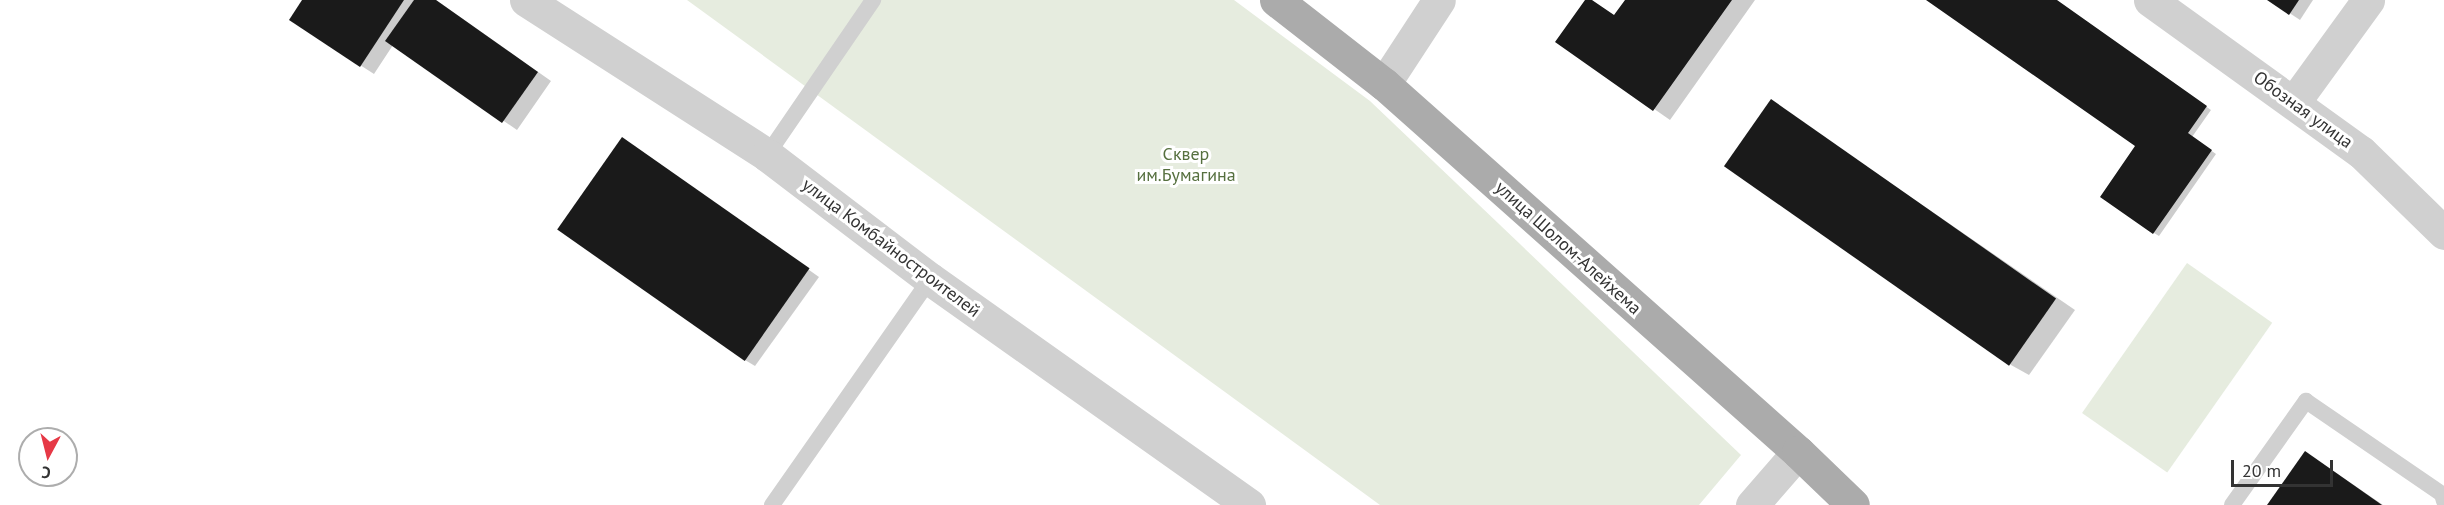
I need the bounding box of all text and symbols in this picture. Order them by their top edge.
street label: Обозная улица [2249,67,2357,153]
park label: Сквер им.Бумагина [1136,144,1236,186]
street label: улица Комбайностроителей [798,174,984,322]
street label: улица Шолом-Алейхема [1491,177,1645,319]
north arrow [18,427,78,487]
scale bar [2234,448,2336,486]
text: 20 m [2242,459,2281,482]
text: С [40,462,52,483]

